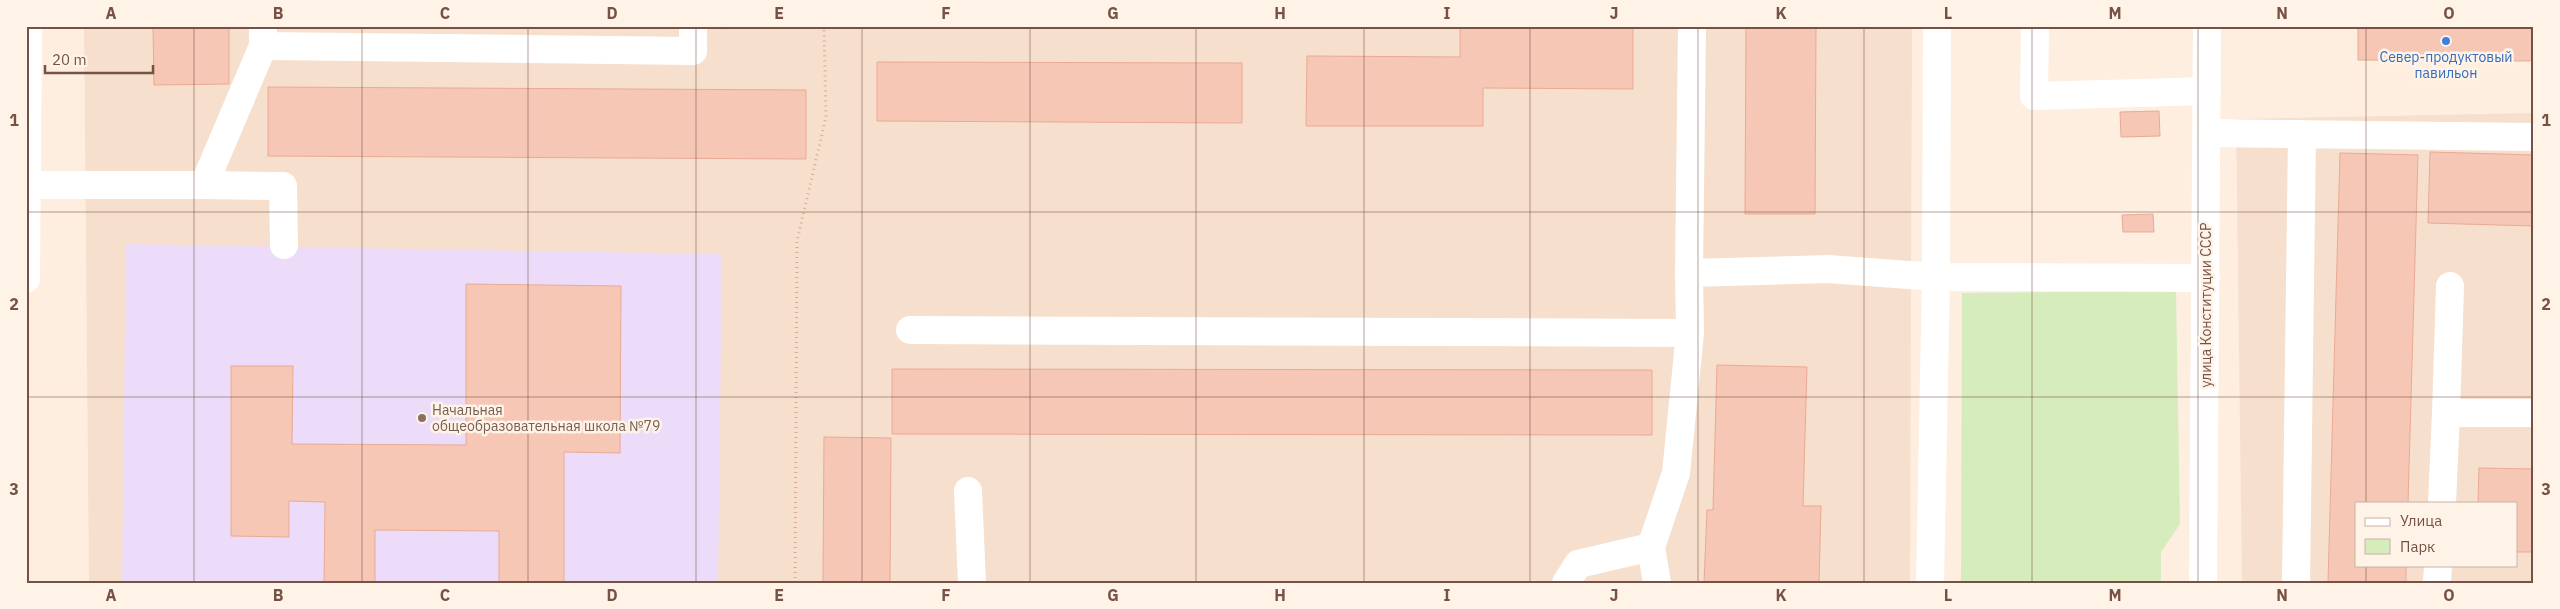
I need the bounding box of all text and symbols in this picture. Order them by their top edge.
text: A [106,3,117,23]
text: B [273,3,284,23]
text: C [440,3,450,23]
text: D [606,3,618,23]
text: E [774,3,784,23]
text: F [941,3,951,23]
text: G [1107,3,1119,23]
text: H [1274,3,1286,23]
text: I [1444,3,1451,23]
text: J [1610,3,1618,23]
text: K [1775,3,1787,23]
text: L [1944,3,1952,23]
text: M [2108,3,2122,23]
text: N [2276,3,2288,23]
text: O [2443,3,2455,23]
marker: Север-продуктовый павильон [2440,35,2452,47]
scale bar [45,42,152,74]
place label: Север-продуктовый павильон [2379,48,2513,82]
text: 20 m [52,50,87,69]
text: 1 [9,110,19,130]
text: 1 [2541,110,2551,130]
street label: улица Конституции СССР [2197,222,2215,388]
text: 2 [9,294,19,314]
text: 2 [2541,294,2551,314]
place label: Начальная общеобразовательная школа №79 [432,401,660,435]
marker: Начальная общеобразовательная школа №79 [416,412,428,424]
text: 3 [9,479,19,499]
text: 3 [2541,479,2551,499]
legend [2355,502,2518,566]
text: Улица [2400,511,2442,530]
text: Парк [2400,537,2435,556]
text: A [106,585,117,605]
text: B [273,585,284,605]
text: C [440,585,450,605]
text: D [606,585,618,605]
text: E [774,585,784,605]
text: F [941,585,951,605]
text: G [1107,585,1119,605]
text: H [1274,585,1286,605]
text: I [1444,585,1451,605]
text: J [1610,585,1618,605]
text: K [1775,585,1787,605]
text: L [1944,585,1952,605]
text: M [2108,585,2122,605]
text: N [2276,585,2288,605]
text: O [2443,585,2455,605]

